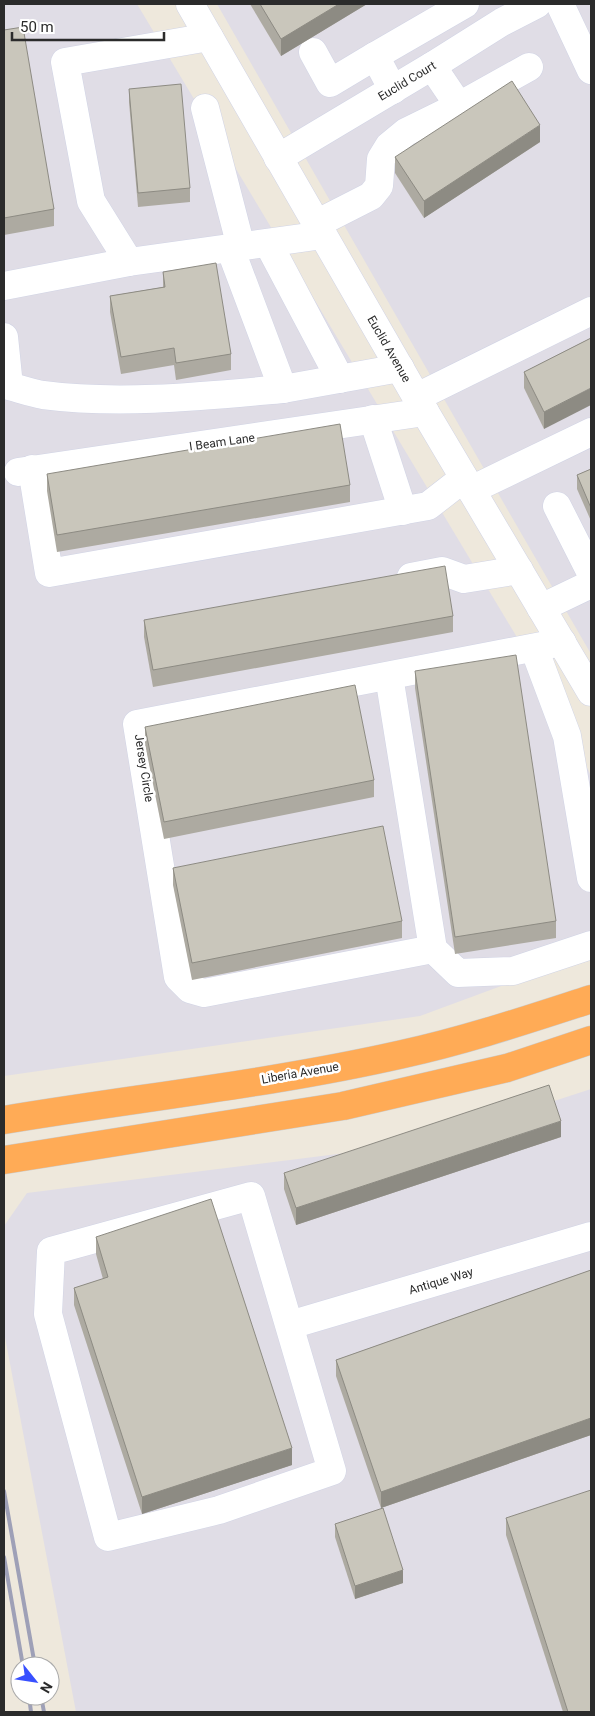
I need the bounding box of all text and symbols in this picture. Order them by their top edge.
scale bar [12,10,165,42]
text: 50 m [20,18,54,36]
street label: Euclid Court [376,58,438,104]
street label: Euclid Avenue [364,313,414,385]
street label: I Beam Lane [188,430,256,454]
street label: Jersey Circle [132,733,156,803]
street label: Liberia Avenue [260,1059,340,1087]
street label: Antique Way [407,1264,475,1297]
north arrow [10,1656,60,1706]
text: N [37,1679,56,1696]

